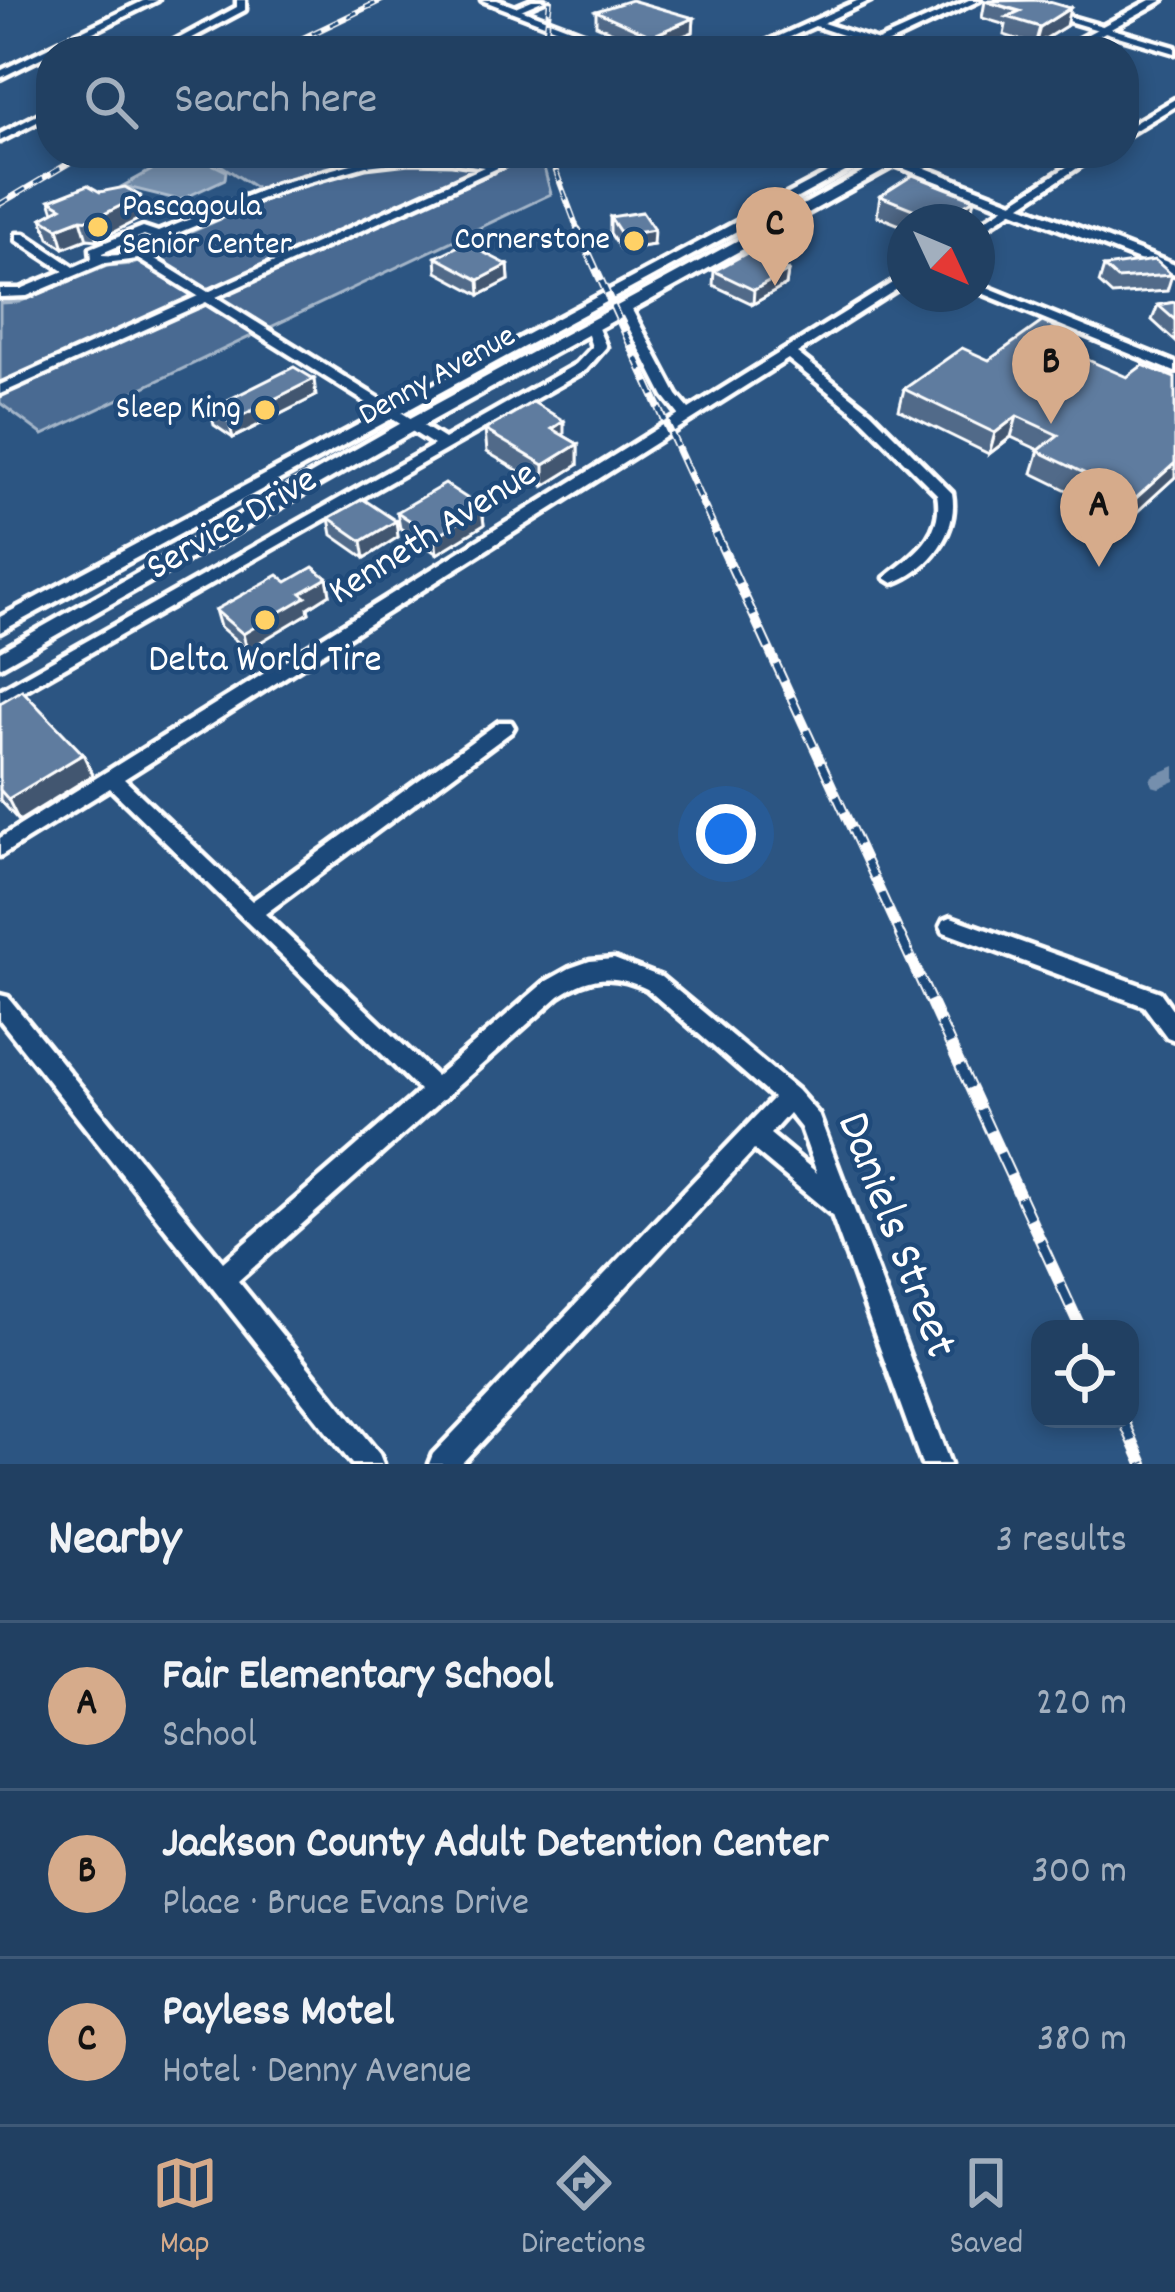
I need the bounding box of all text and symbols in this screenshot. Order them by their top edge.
search box [36,36,1139,168]
icon: search [78,69,144,135]
text: Search here [174,70,377,134]
place label: Pascagoula Senior Center [122,185,293,270]
pin: C [736,187,814,286]
north arrow [887,204,995,312]
marker: Pascagoula Senior Center [85,214,111,240]
place label: Cornerstone [454,218,610,265]
marker: Cornerstone [621,228,647,254]
street label: Denny Avenue [351,314,525,440]
pin: B [1012,325,1090,424]
place label: Sleep King [116,387,241,434]
marker: Sleep King [252,397,278,423]
street label: Kenneth Avenue [319,449,549,621]
street label: Service Drive [137,455,329,597]
pin: A [1060,468,1138,567]
marker: Delta World Tire [252,607,278,633]
place label: Delta World Tire [148,635,382,690]
your location [696,804,756,864]
street label: Daniels Street [815,1103,973,1369]
map controls [1031,1320,1139,1428]
button: locate [1031,1320,1139,1428]
text: Nearby [48,1506,181,1578]
text: 3 results [996,1515,1127,1570]
text: Fair Elementary School [162,1646,553,1710]
text: A [76,1678,98,1733]
text: 220 m [1036,1678,1127,1733]
text: School [162,1710,257,1765]
text: Jackson County Adult Detention Center [162,1814,828,1878]
text: B [78,1846,96,1901]
text: 300 m [1031,1846,1127,1901]
text: Place · Bruce Evans Drive [162,1878,529,1933]
text: Payless Motel [162,1982,394,2046]
text: C [77,2014,97,2069]
text: 380 m [1037,2014,1127,2069]
text: Hotel · Denny Avenue [162,2046,472,2101]
tab: Map [152,2150,218,2269]
tab: Directions [521,2150,646,2269]
tab: Saved [950,2150,1023,2269]

